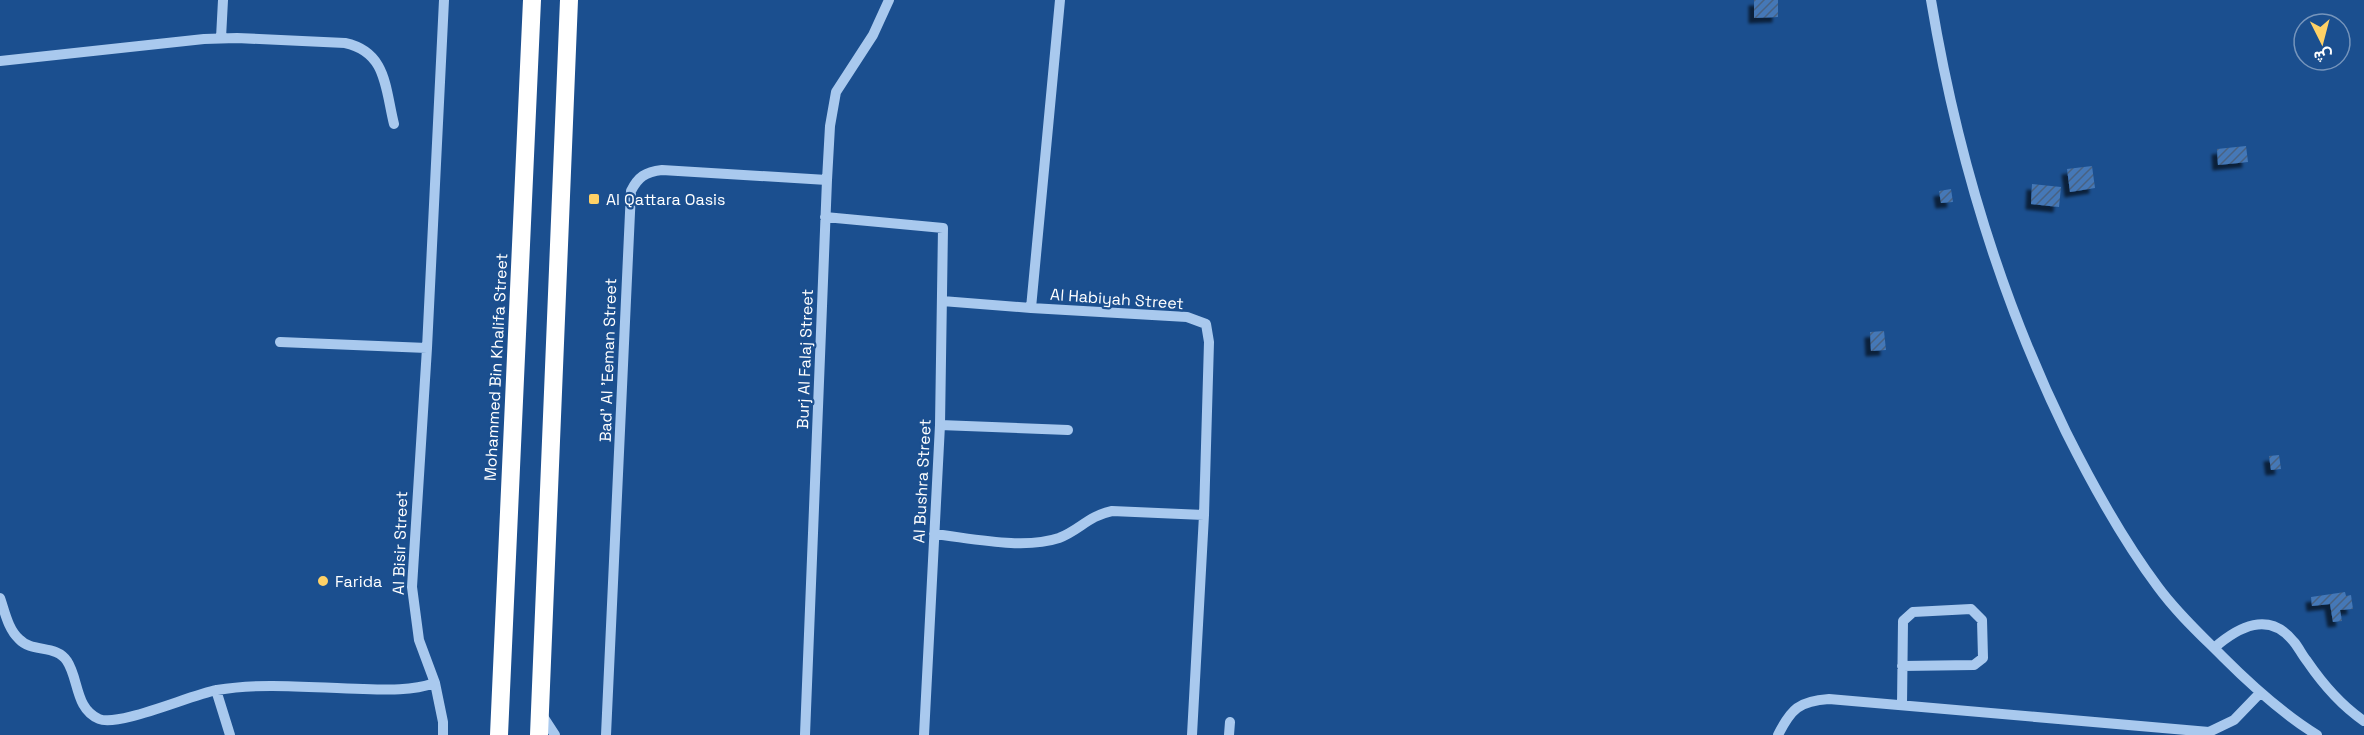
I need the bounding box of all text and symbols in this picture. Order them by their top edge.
north arrow [2292,12,2352,72]
text: ش [2313,45,2334,68]
place label: Al Qattara Oasis [606,189,725,210]
marker: Al Qattara Oasis [587,192,601,206]
street label: Mohammed Bin Khalifa Street [480,252,512,482]
street label: Bad' Al 'Eeman Street [595,278,621,442]
street label: Al Habiyah Street [1050,284,1184,314]
street label: Burj Al Falaj Street [792,289,818,429]
street label: Al Bushra Street [908,418,936,544]
street label: Al Bisir Street [388,491,412,595]
place label: Farida [335,571,382,592]
marker: Farida [316,574,330,588]

